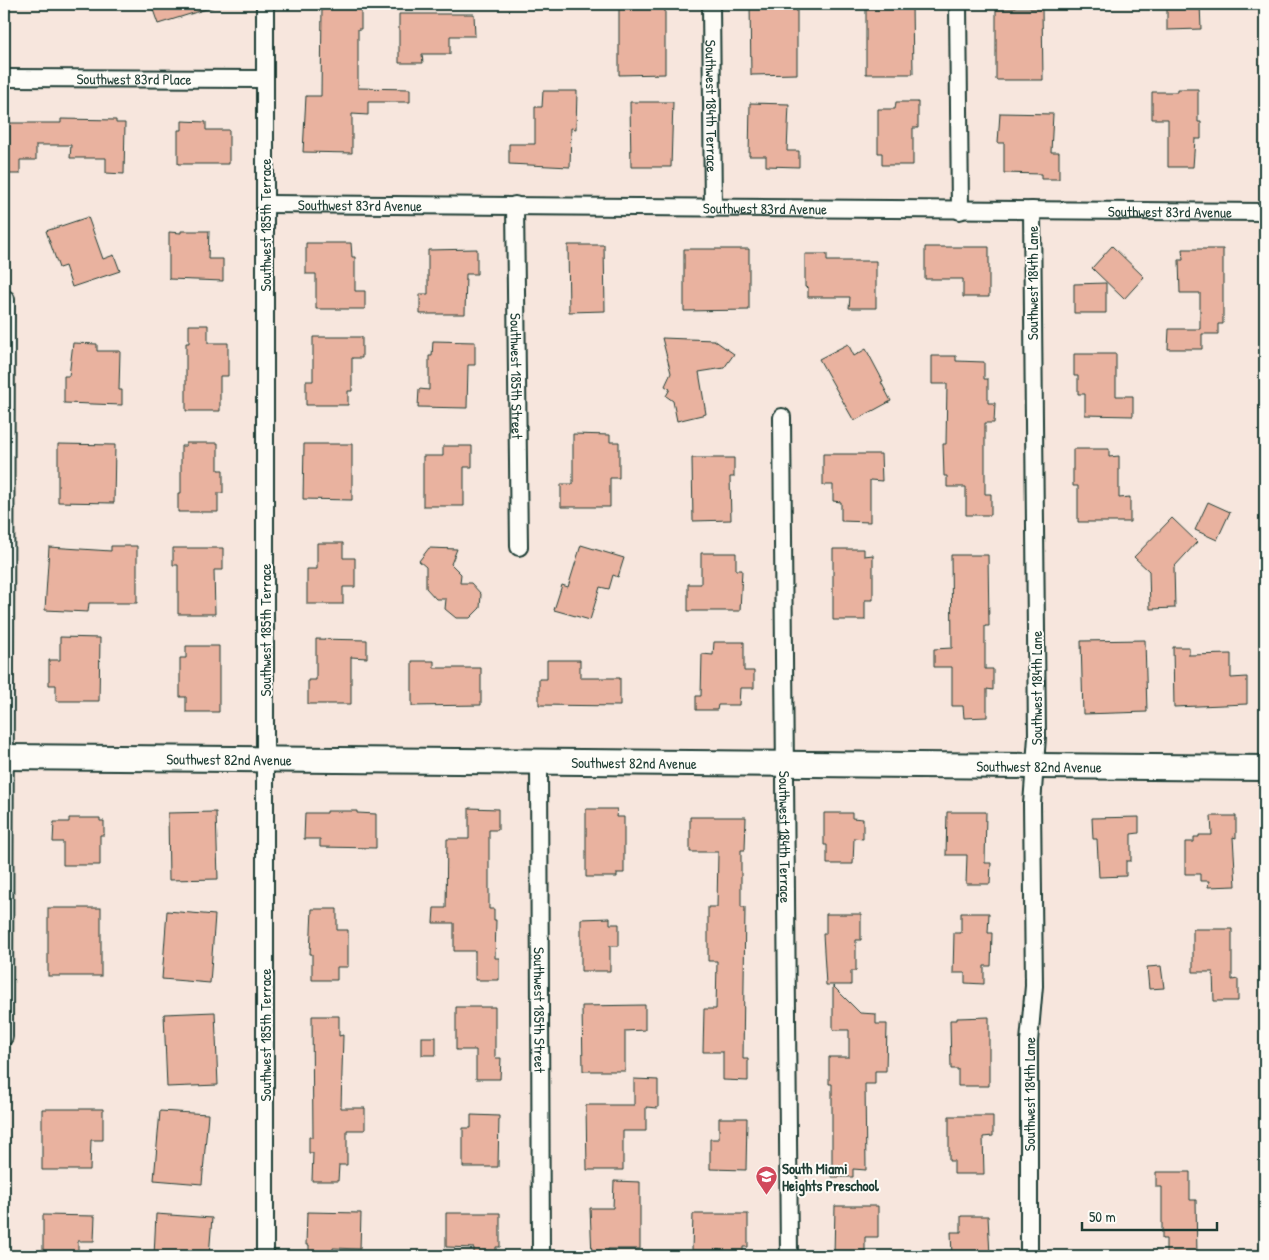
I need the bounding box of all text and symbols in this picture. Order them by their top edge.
street label: Southwest 184th Terrace [701,40,723,172]
street label: Southwest 83rd Place [76,68,192,89]
street label: Southwest 185th Terrace [255,158,276,292]
street label: Southwest 83rd Avenue [298,194,422,216]
street label: Southwest 83rd Avenue [703,197,827,219]
street label: Southwest 83rd Avenue [1108,200,1232,222]
street label: Southwest 184th Lane [1022,226,1043,340]
street label: Southwest 185th Street [506,313,528,440]
street label: Southwest 185th Terrace [255,563,276,697]
street label: Southwest 184th Lane [1026,631,1047,745]
street label: Southwest 82nd Avenue [166,748,292,770]
street label: Southwest 82nd Avenue [571,751,697,774]
street label: Southwest 82nd Avenue [976,755,1102,777]
street label: Southwest 184th Terrace [774,771,797,903]
street label: Southwest 185th Street [529,947,551,1074]
street label: Southwest 185th Terrace [255,968,276,1102]
street label: Southwest 184th Lane [1018,1036,1040,1151]
place label: South Miami Heights Preschool [782,1158,880,1197]
school or university icon: South Miami Heights Preschool [754,1165,778,1196]
scale bar [1082,1200,1216,1232]
text: 50 m [1089,1206,1116,1227]

